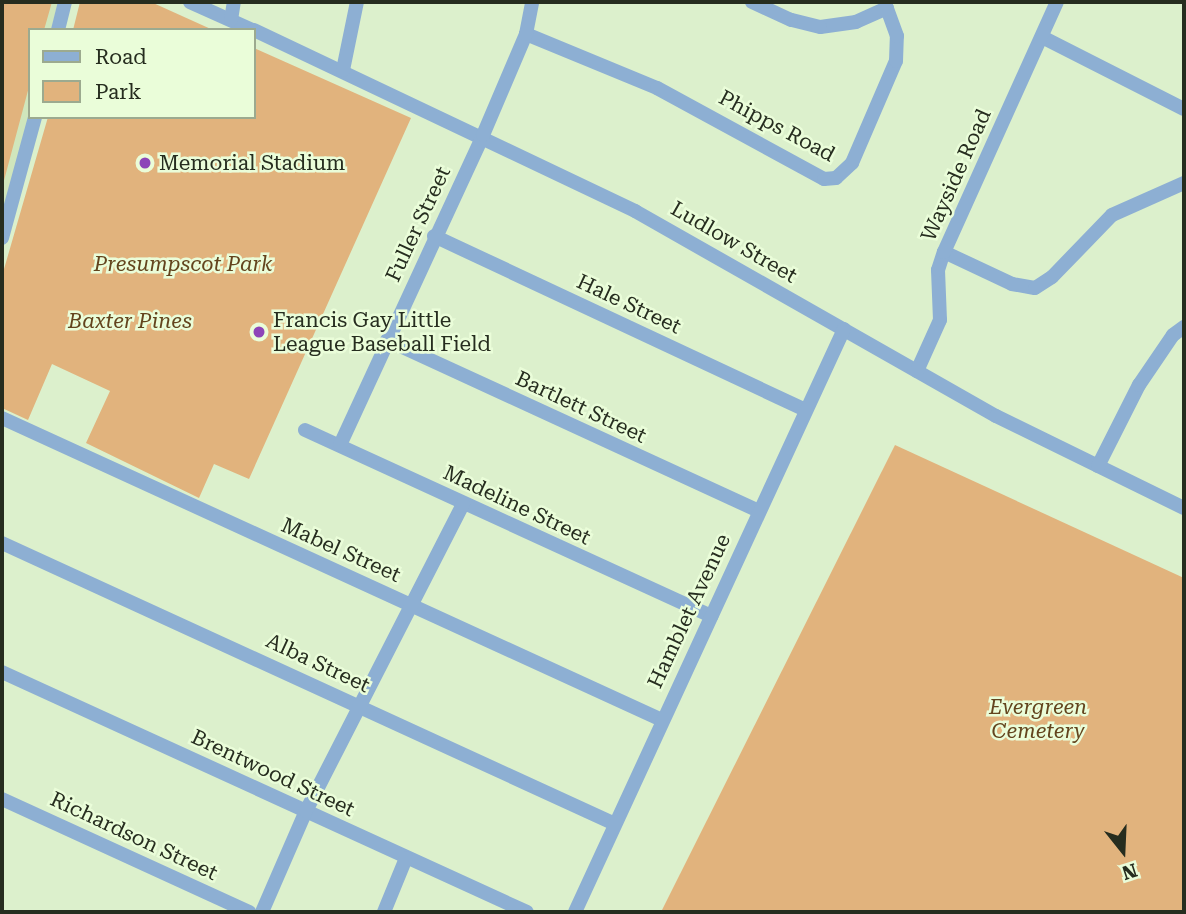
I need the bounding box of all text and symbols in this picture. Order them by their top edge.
legend [28,28,256,119]
text: Road [95,45,147,69]
text: Park [95,80,141,104]
street label: Phipps Road [715,85,839,167]
street label: Wayside Road [916,105,996,245]
place label: Memorial Stadium [159,150,345,176]
marker: Memorial Stadium [137,155,153,171]
street label: Fuller Street [380,162,456,286]
street label: Ludlow Street [666,196,802,288]
park label: Presumpscot Park [94,251,272,277]
street label: Hale Street [573,269,685,339]
place label: Francis Gay Little League Baseball Field [273,307,491,357]
park label: Baxter Pines [68,308,192,334]
marker: Francis Gay Little League Baseball Field [251,324,267,340]
street label: Bartlett Street [512,366,650,448]
street label: Madeline Street [439,460,595,550]
street label: Mabel Street [277,512,405,588]
street label: Hamblet Avenue [642,530,736,692]
street label: Alba Street [262,628,374,698]
park label: Evergreen Cemetery [989,694,1087,744]
street label: Brentwood Street [187,724,359,822]
street label: Richardson Street [46,786,222,886]
north arrow [1088,816,1158,886]
text: N [1119,858,1140,885]

